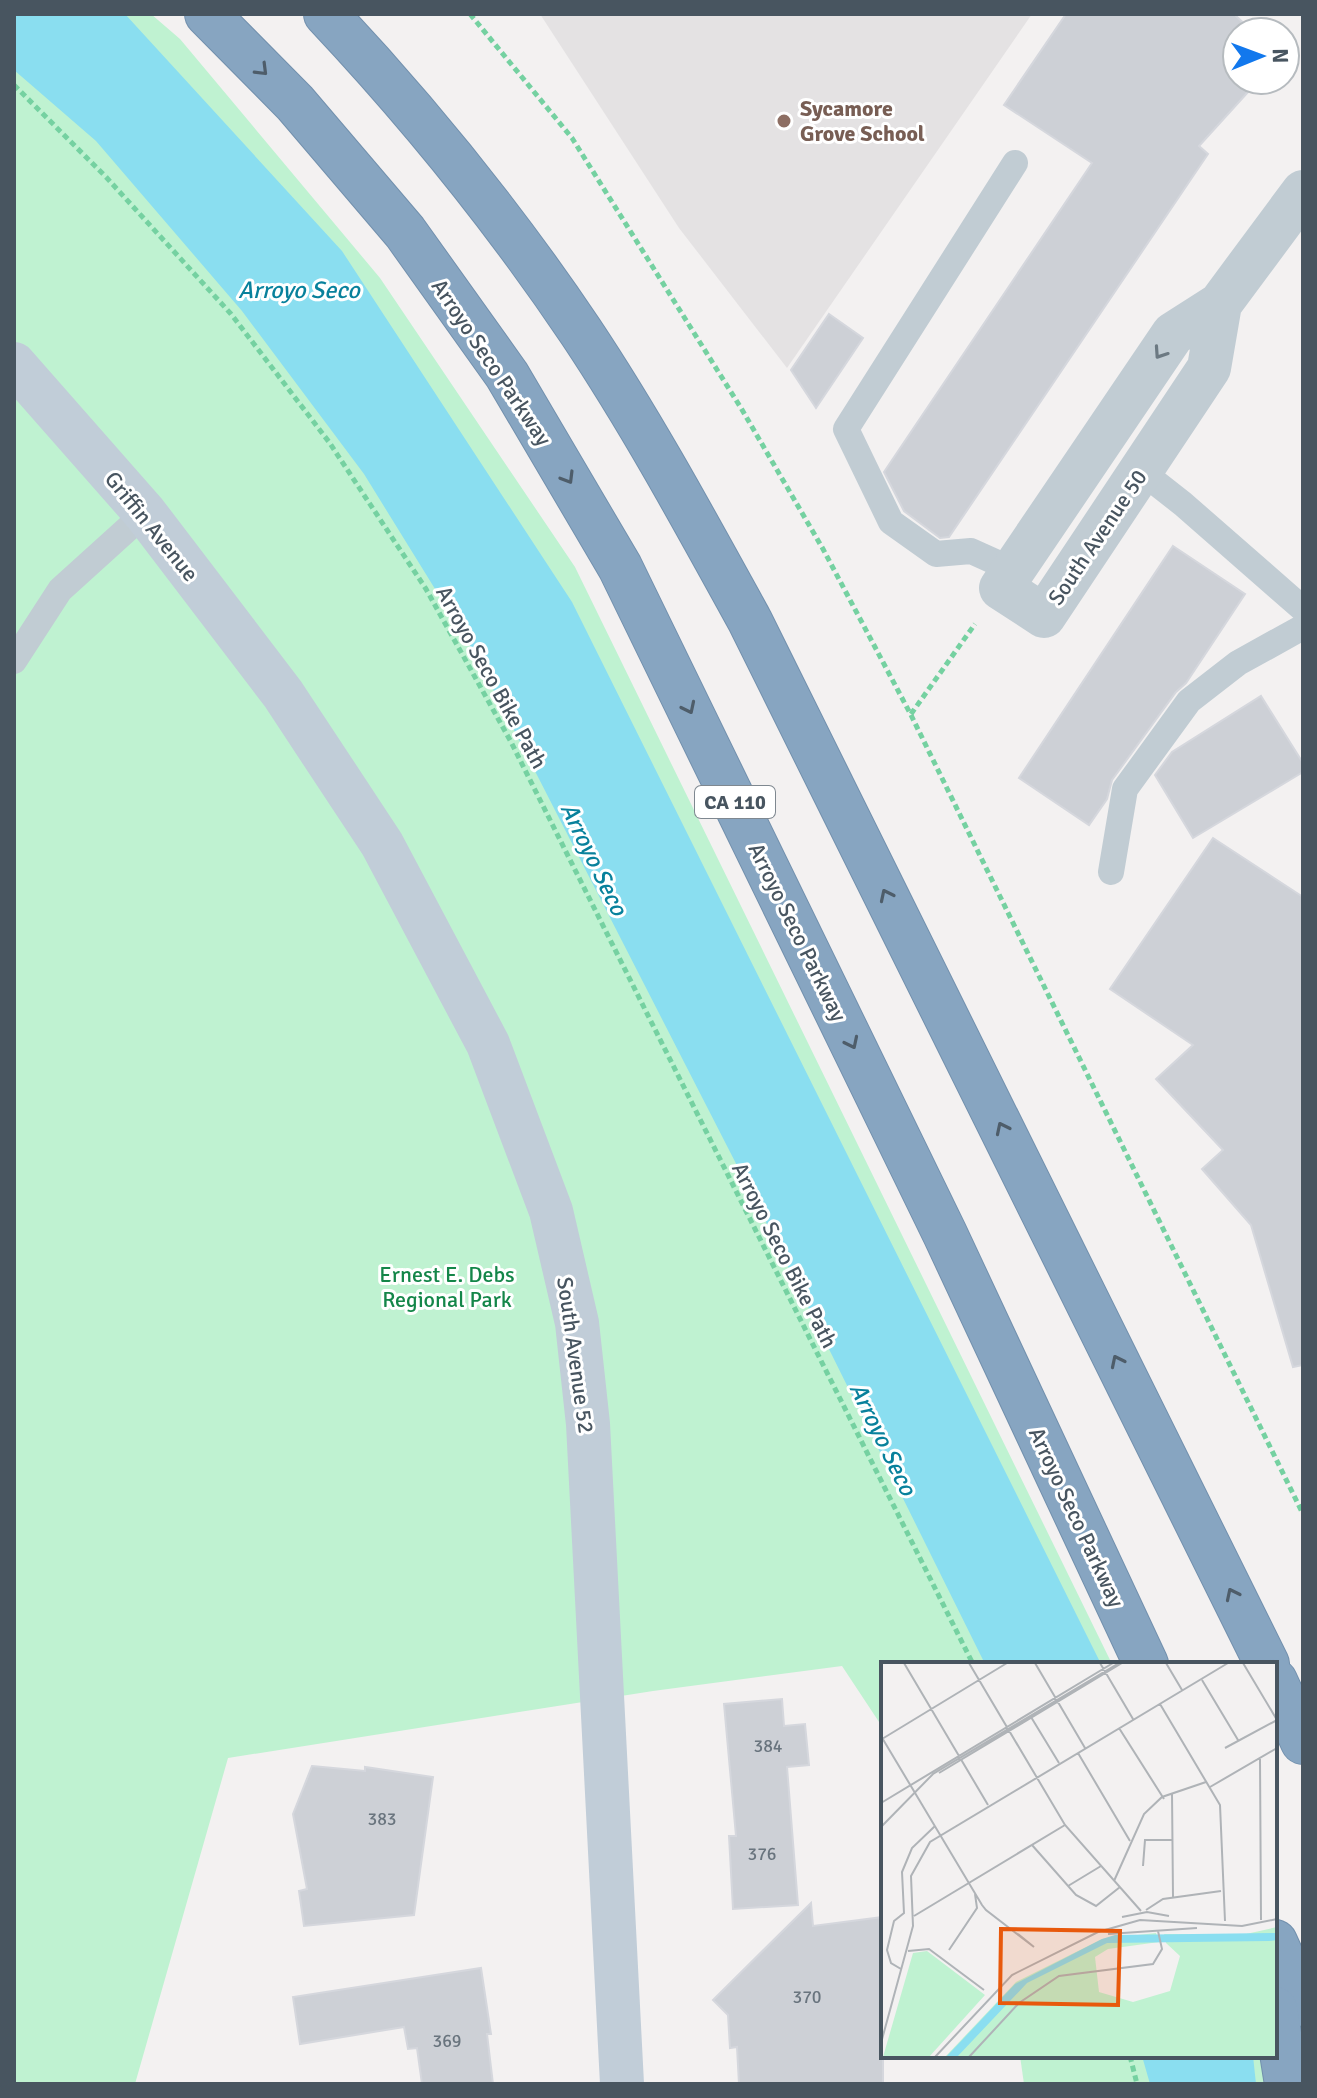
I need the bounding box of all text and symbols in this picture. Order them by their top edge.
north arrow [1221,16,1301,96]
text: N [1267,48,1294,64]
one-way arrow [253,60,267,75]
place label: Sycamore Grove School [800,95,925,147]
marker: Sycamore Grove School [775,112,793,130]
street label: Arroyo Seco Parkway [426,274,558,451]
water label: Arroyo Seco [238,275,361,305]
one-way arrow [1155,344,1170,358]
street label: South Avenue 50 [1042,464,1153,610]
street label: Griffin Avenue [99,466,204,587]
one-way arrow [558,469,574,484]
street label: Arroyo Seco Bike Path [430,581,553,773]
one-way arrow [679,700,695,714]
road number: CA 110 [695,786,775,818]
water label: Arroyo Seco [554,798,635,922]
street label: Arroyo Seco Parkway [743,838,853,1027]
one-way arrow [880,889,896,903]
one-way arrow [842,1034,858,1049]
one-way arrow [996,1121,1011,1136]
street label: Arroyo Seco Bike Path [726,1158,843,1353]
park label: Ernest E. Debs Regional Park [379,1261,515,1313]
street label: South Avenue 52 [551,1275,600,1435]
one-way arrow [1111,1354,1127,1369]
water label: Arroyo Seco [843,1378,924,1502]
street label: Arroyo Seco Parkway [1023,1423,1130,1612]
one-way arrow [1226,1588,1242,1602]
inset map [881,1662,1277,2058]
house number: 384 [753,1735,783,1757]
house number: 383 [367,1808,397,1830]
house number: 376 [747,1843,777,1865]
house number: 370 [792,1986,822,2008]
house number: 369 [432,2030,462,2052]

